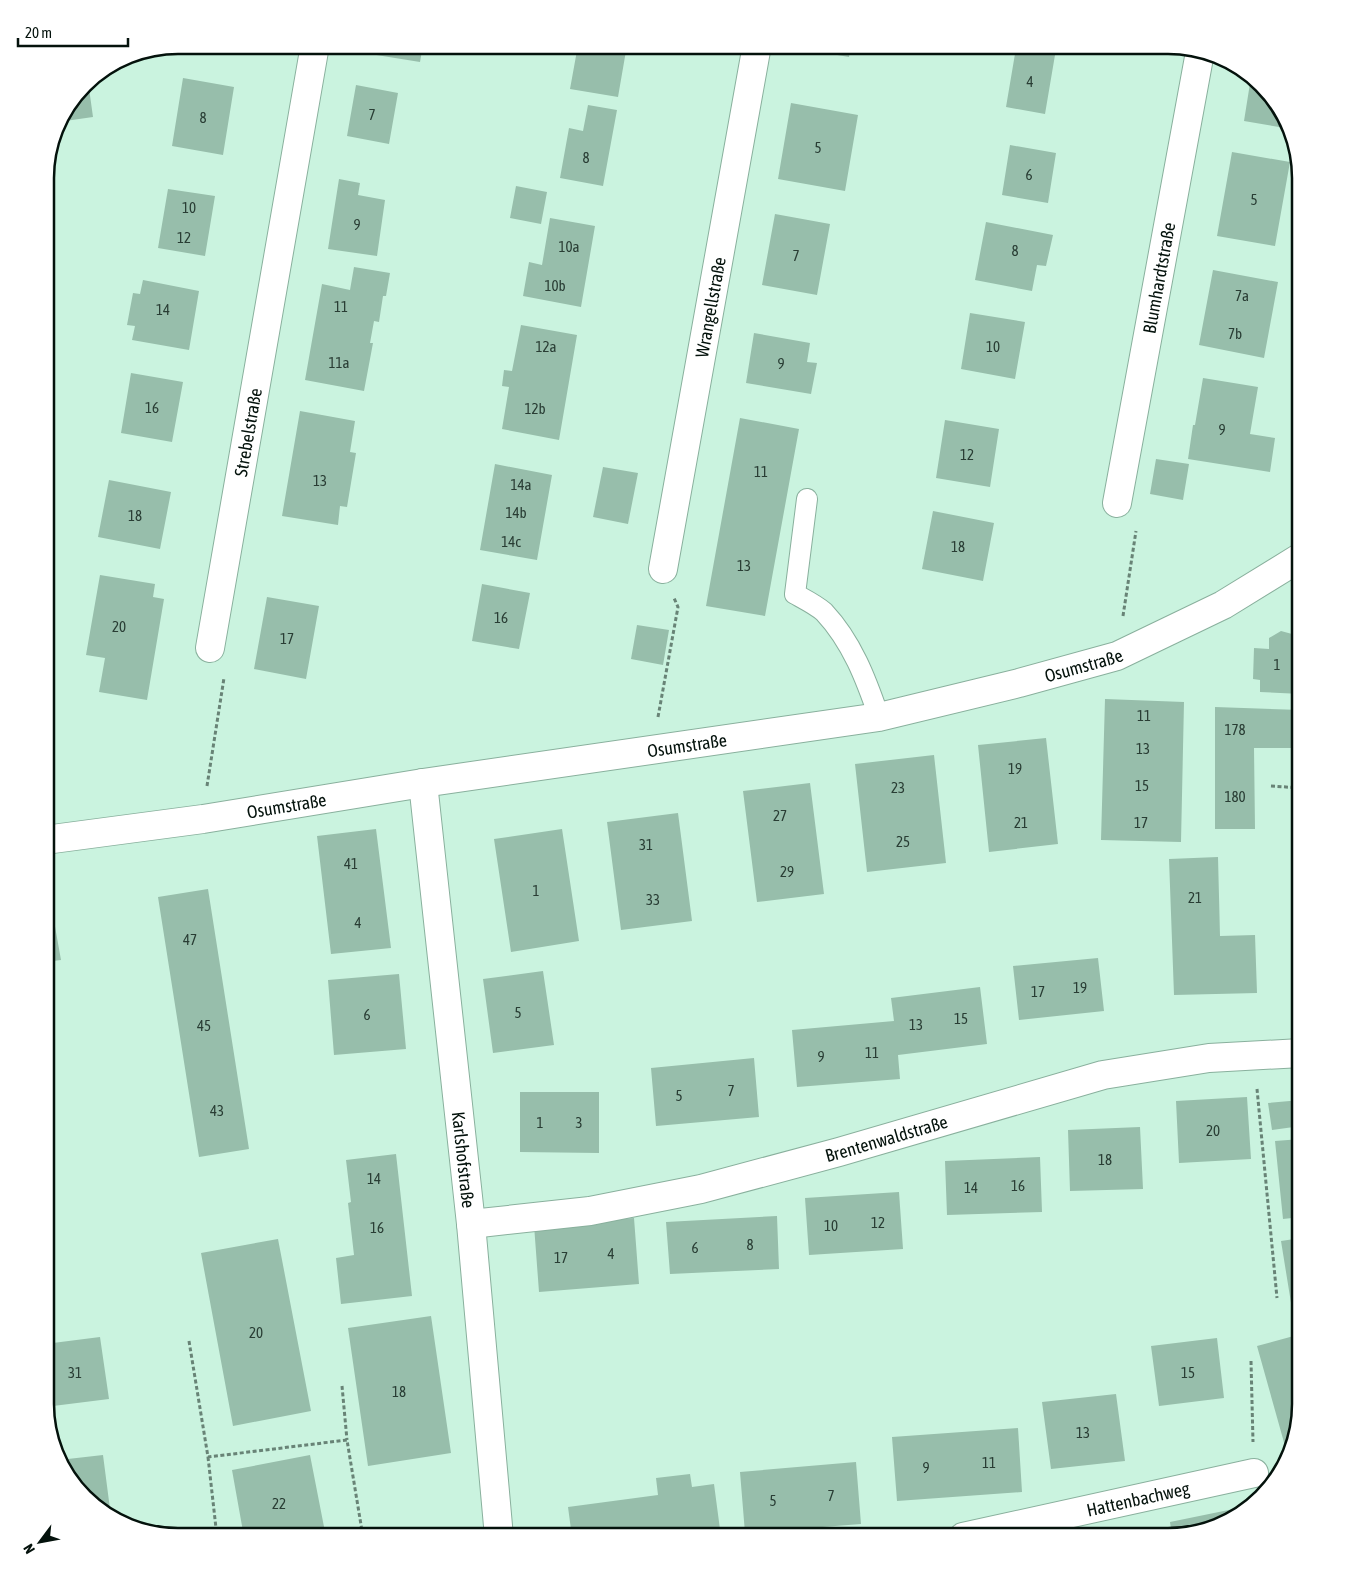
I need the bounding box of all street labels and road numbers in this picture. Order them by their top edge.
street label: Blumhardtstraße [1138,220,1179,335]
street label: Wrangellstraße [691,255,729,359]
street label: Strebelstraße [230,386,266,478]
street label: Osumstraße [1042,644,1126,686]
street label: Osumstraße [646,729,728,761]
street label: Osumstraße [245,789,328,822]
street label: Karlshofstraße [448,1110,480,1209]
street label: Brentenwaldstraße [823,1110,950,1166]
street label: Hattenbachweg [1084,1477,1192,1520]

